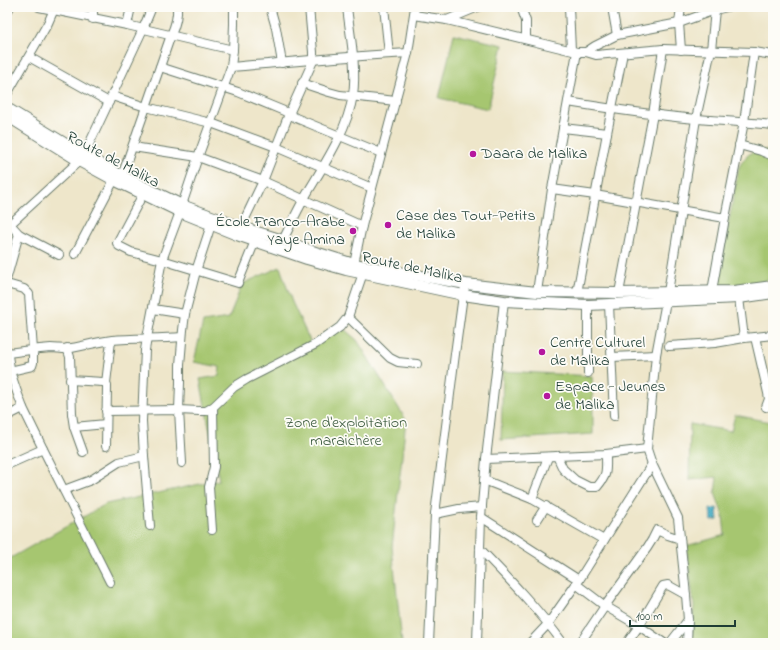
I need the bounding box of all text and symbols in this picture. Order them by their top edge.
street label: Route de Malika [62,125,164,195]
place label: Daara de Malika [480,142,587,166]
marker: Daara de Malika [468,149,478,159]
place label: Case des Tout-Petits de Malika [396,204,536,246]
place label: École Franco-Arabe Yaye Amina [215,210,346,252]
marker: Case des Tout-Petits de Malika [383,220,393,230]
marker: École Franco-Arabe Yaye Amina [348,226,358,236]
street label: Route de Malika [359,246,465,290]
place label: Centre Culturel de Malika [550,331,646,373]
marker: Centre Culturel de Malika [537,347,547,357]
place label: Espace - Jeunes de Malika [555,375,666,417]
marker: Espace - Jeunes de Malika [542,391,552,401]
park label: Zone d'exploitation maraichère [285,411,407,453]
scale bar [630,602,735,628]
text: 100 m [636,608,663,626]

